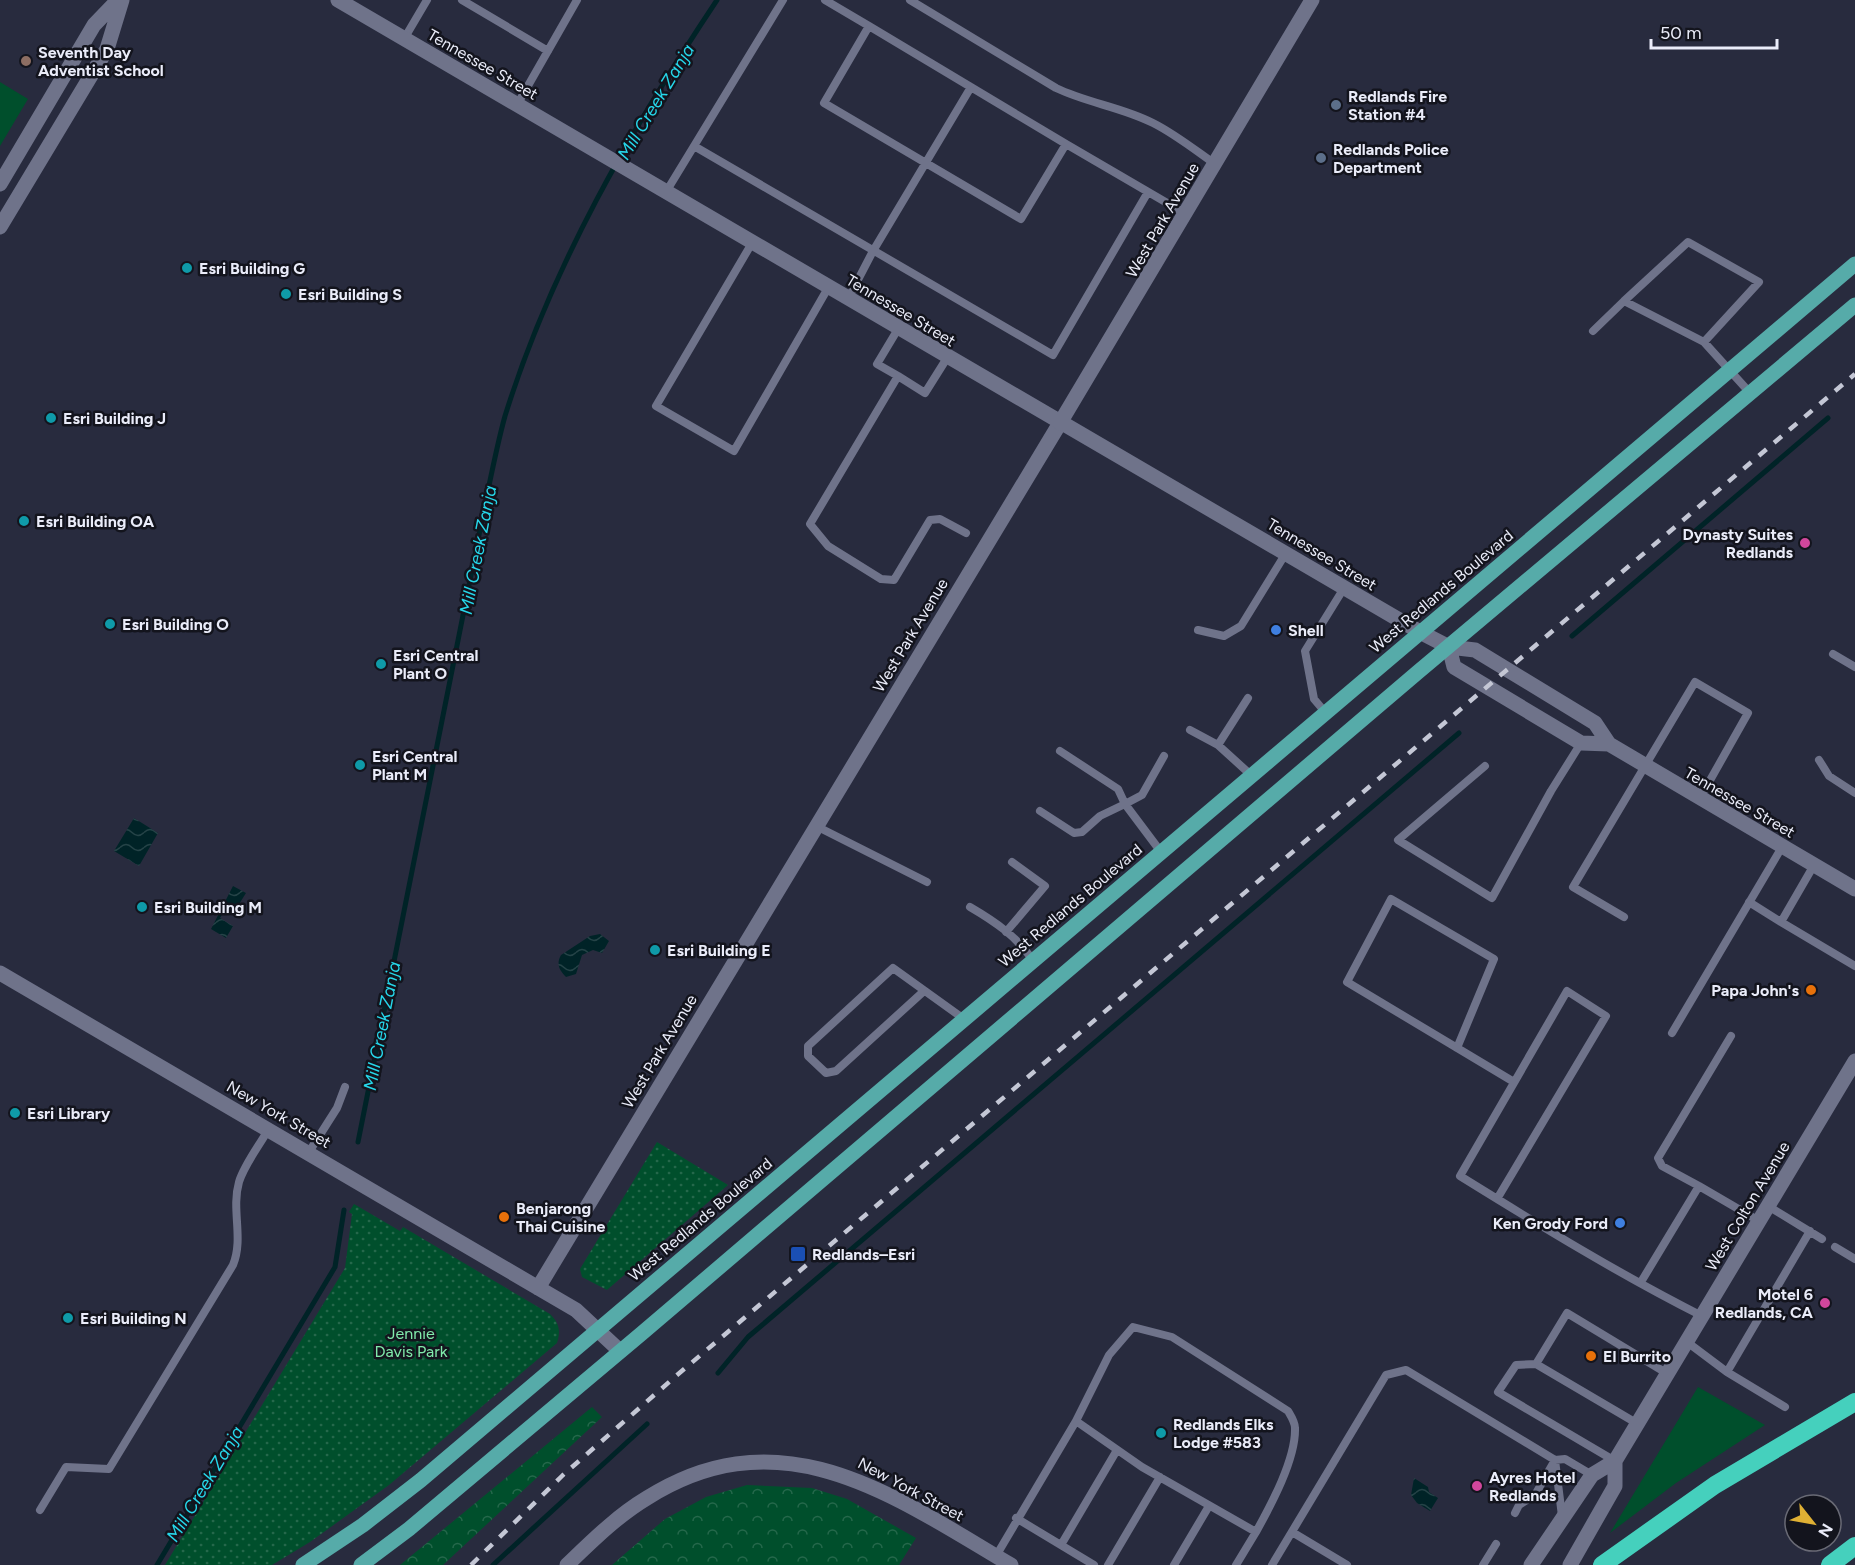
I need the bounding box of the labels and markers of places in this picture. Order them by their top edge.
place label: Seventh Day Adventist School [38,43,164,80]
marker: Seventh Day Adventist School [19,54,33,68]
place label: Redlands Fire Station #4 [1348,87,1447,124]
marker: Redlands Fire Station #4 [1329,98,1343,112]
place label: Redlands Police Department [1333,140,1449,177]
marker: Redlands Police Department [1314,151,1328,165]
place label: Esri Building G [199,259,305,278]
marker: Esri Building G [180,261,194,275]
place label: Esri Building S [298,285,402,304]
marker: Esri Building S [279,287,293,301]
place label: Esri Building J [63,409,166,428]
marker: Esri Building J [44,411,58,425]
place label: Esri Building OA [36,512,155,531]
marker: Esri Building OA [17,514,31,528]
place label: Dynasty Suites Redlands [1682,525,1794,562]
marker: Dynasty Suites Redlands [1798,536,1812,550]
place label: Esri Building O [122,615,229,634]
marker: Esri Building O [103,617,117,631]
place label: Shell [1288,621,1324,640]
marker: Shell [1269,623,1283,637]
place label: Esri Central Plant O [393,646,479,683]
marker: Esri Central Plant O [374,657,388,671]
place label: Esri Central Plant M [372,747,458,784]
marker: Esri Central Plant M [353,758,367,772]
place label: Esri Building M [154,898,262,917]
marker: Esri Building M [135,900,149,914]
place label: Esri Building E [667,941,771,960]
marker: Esri Building E [648,943,662,957]
place label: Papa John's [1711,981,1800,1000]
marker: Papa John's [1804,983,1818,997]
place label: Esri Library [27,1104,111,1123]
marker: Esri Library [8,1106,22,1120]
place label: Benjarong Thai Cuisine [516,1199,606,1236]
marker: Benjarong Thai Cuisine [497,1210,511,1224]
place label: Ken Grody Ford [1493,1214,1608,1233]
marker: Ken Grody Ford [1613,1216,1627,1230]
marker: Redlands–Esri [789,1245,807,1263]
place label: Redlands–Esri [812,1245,915,1264]
place label: Motel 6 Redlands, CA [1715,1285,1814,1322]
marker: Motel 6 Redlands, CA [1818,1296,1832,1310]
place label: Esri Building N [80,1309,187,1328]
marker: Esri Building N [61,1311,75,1325]
place label: El Burrito [1603,1347,1671,1366]
marker: El Burrito [1584,1349,1598,1363]
place label: Redlands Elks Lodge #583 [1173,1415,1274,1452]
marker: Redlands Elks Lodge #583 [1154,1426,1168,1440]
place label: Ayres Hotel Redlands [1489,1468,1576,1505]
marker: Ayres Hotel Redlands [1470,1479,1484,1493]

